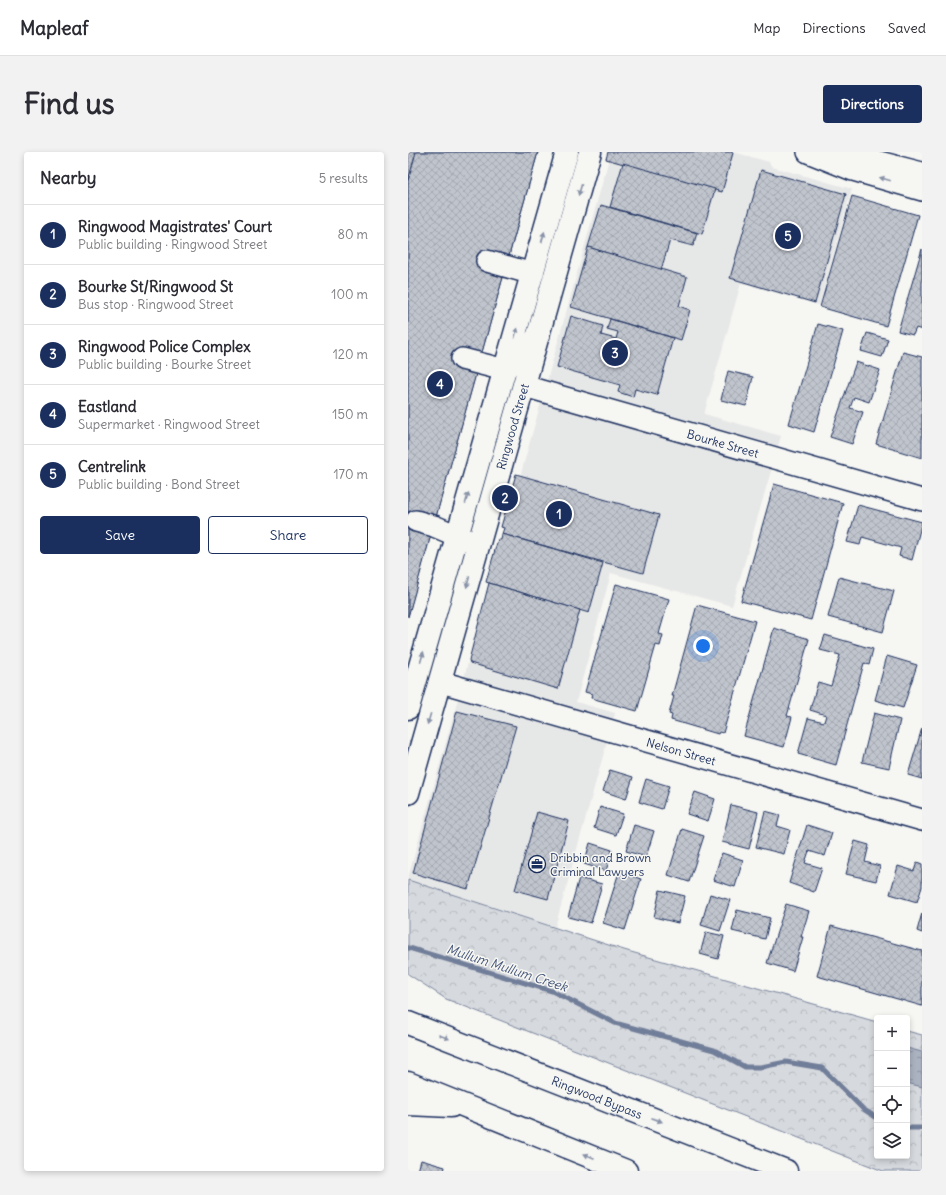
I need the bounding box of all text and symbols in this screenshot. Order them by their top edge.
text: Mapleaf [20,16,89,40]
text: Map [753,19,780,37]
text: Directions [802,19,866,37]
text: Saved [888,19,926,37]
button: Directions [823,85,922,123]
text: Find us [24,86,115,122]
text: Nearby [40,167,96,189]
text: 5 results [319,170,368,187]
one-way arrow [878,176,890,182]
one-way arrow [576,183,582,196]
text: Ringwood Magistrates' Court [78,217,272,236]
pin: 5 [775,221,801,251]
text: 1 [50,226,56,243]
text: 80 m [337,226,368,243]
one-way arrow [540,231,546,243]
text: Public building · Ringwood Street [78,236,267,253]
text: Bourke St/Ringwood St [78,277,233,296]
text: 2 [49,286,57,303]
text: 100 m [331,286,368,303]
text: Bus stop · Ringwood Street [78,296,233,313]
one-way arrow [513,326,519,338]
text: Ringwood Police Complex [78,337,251,356]
pin: 3 [602,338,628,368]
text: 3 [49,346,57,363]
text: 120 m [333,346,368,363]
text: Public building · Bourke Street [78,356,251,373]
pin: 4 [427,369,453,399]
street label: Ringwood Street [493,382,531,471]
text: Eastland [78,397,136,416]
text: 4 [49,406,57,423]
text: 150 m [332,406,368,423]
text: Supermarket · Ringwood Street [78,416,260,433]
street label: Bourke Street [685,426,761,460]
text: Centrelink [78,457,146,476]
text: 5 [49,466,57,483]
text: 170 m [333,466,368,483]
text: Public building · Bond Street [78,476,240,493]
pin: 2 [492,483,518,513]
one-way arrow [464,492,470,504]
pin: 1 [546,499,572,529]
button: Save [40,516,200,554]
button: Share [208,516,368,554]
one-way arrow [465,576,471,588]
your location [693,636,713,656]
one-way arrow [420,651,426,663]
one-way arrow [426,713,432,725]
street label: Nelson Street [645,734,718,768]
place label: Dribbin and Brown Criminal Lawyers [550,850,651,879]
office icon: Dribbin and Brown Criminal Lawyers [527,854,547,874]
water label: Mullum Mullum Creek [444,940,571,996]
map controls [874,1015,910,1159]
button: + [874,1015,910,1051]
one-way arrow [439,1035,451,1041]
button: − [874,1051,910,1087]
street label: Ringwood Bypass [550,1072,645,1122]
button: locate [874,1087,910,1123]
one-way arrow [651,1118,663,1124]
button: layers [874,1123,910,1159]
one-way arrow [583,1153,595,1159]

